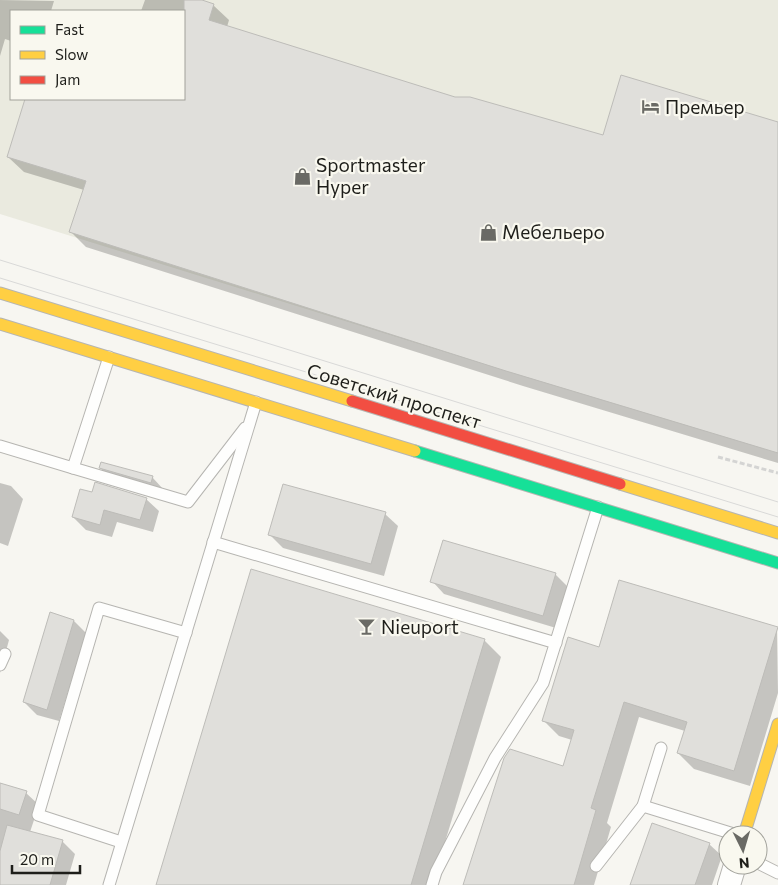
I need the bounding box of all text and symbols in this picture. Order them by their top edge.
legend [10,10,185,100]
text: Fast [55,20,84,38]
text: Slow [55,45,88,63]
text: Jam [55,70,80,88]
place label: Премьер [665,95,745,118]
hotel icon: Премьер [641,97,661,117]
place label: Sportmaster Hyper [316,153,426,198]
shop icon: Sportmaster Hyper [292,166,312,186]
place label: Мебельеро [502,220,605,243]
shop icon: Мебельеро [478,222,498,242]
street label: Советский проспект [304,358,484,433]
place label: Nieuport [381,615,459,638]
bar icon: Nieuport [357,617,377,637]
north arrow [718,825,768,875]
scale bar [12,842,80,874]
text: 20 m [20,850,54,868]
text: N [738,855,750,872]

